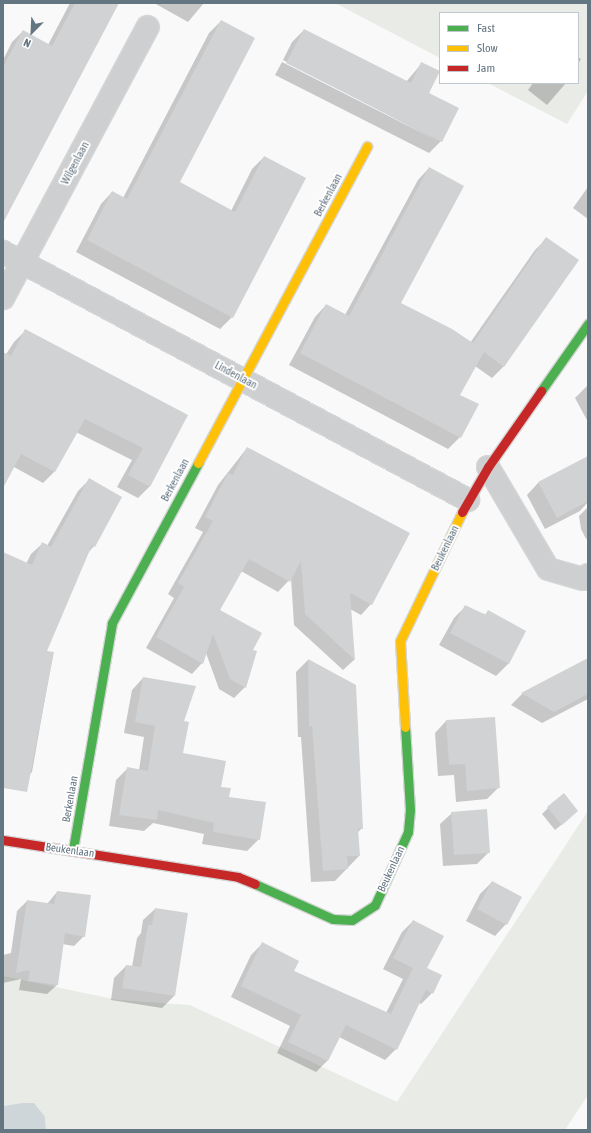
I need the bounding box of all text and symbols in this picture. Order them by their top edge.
north arrow [12,12,52,52]
legend [439,12,579,84]
text: Fast [477,21,495,35]
text: N [22,36,33,50]
text: Slow [477,41,498,55]
text: Jam [477,61,495,75]
street label: Wilgenlaan [58,139,92,187]
street label: Berkenlaan [311,171,345,219]
street label: Lindenlaan [213,358,259,392]
street label: Berkenlaan [158,456,192,504]
street label: Beukenlaan [428,523,462,573]
street label: Berkenlaan [59,775,81,823]
street label: Beukenlaan [45,840,95,860]
street label: Beukenlaan [375,844,407,894]

